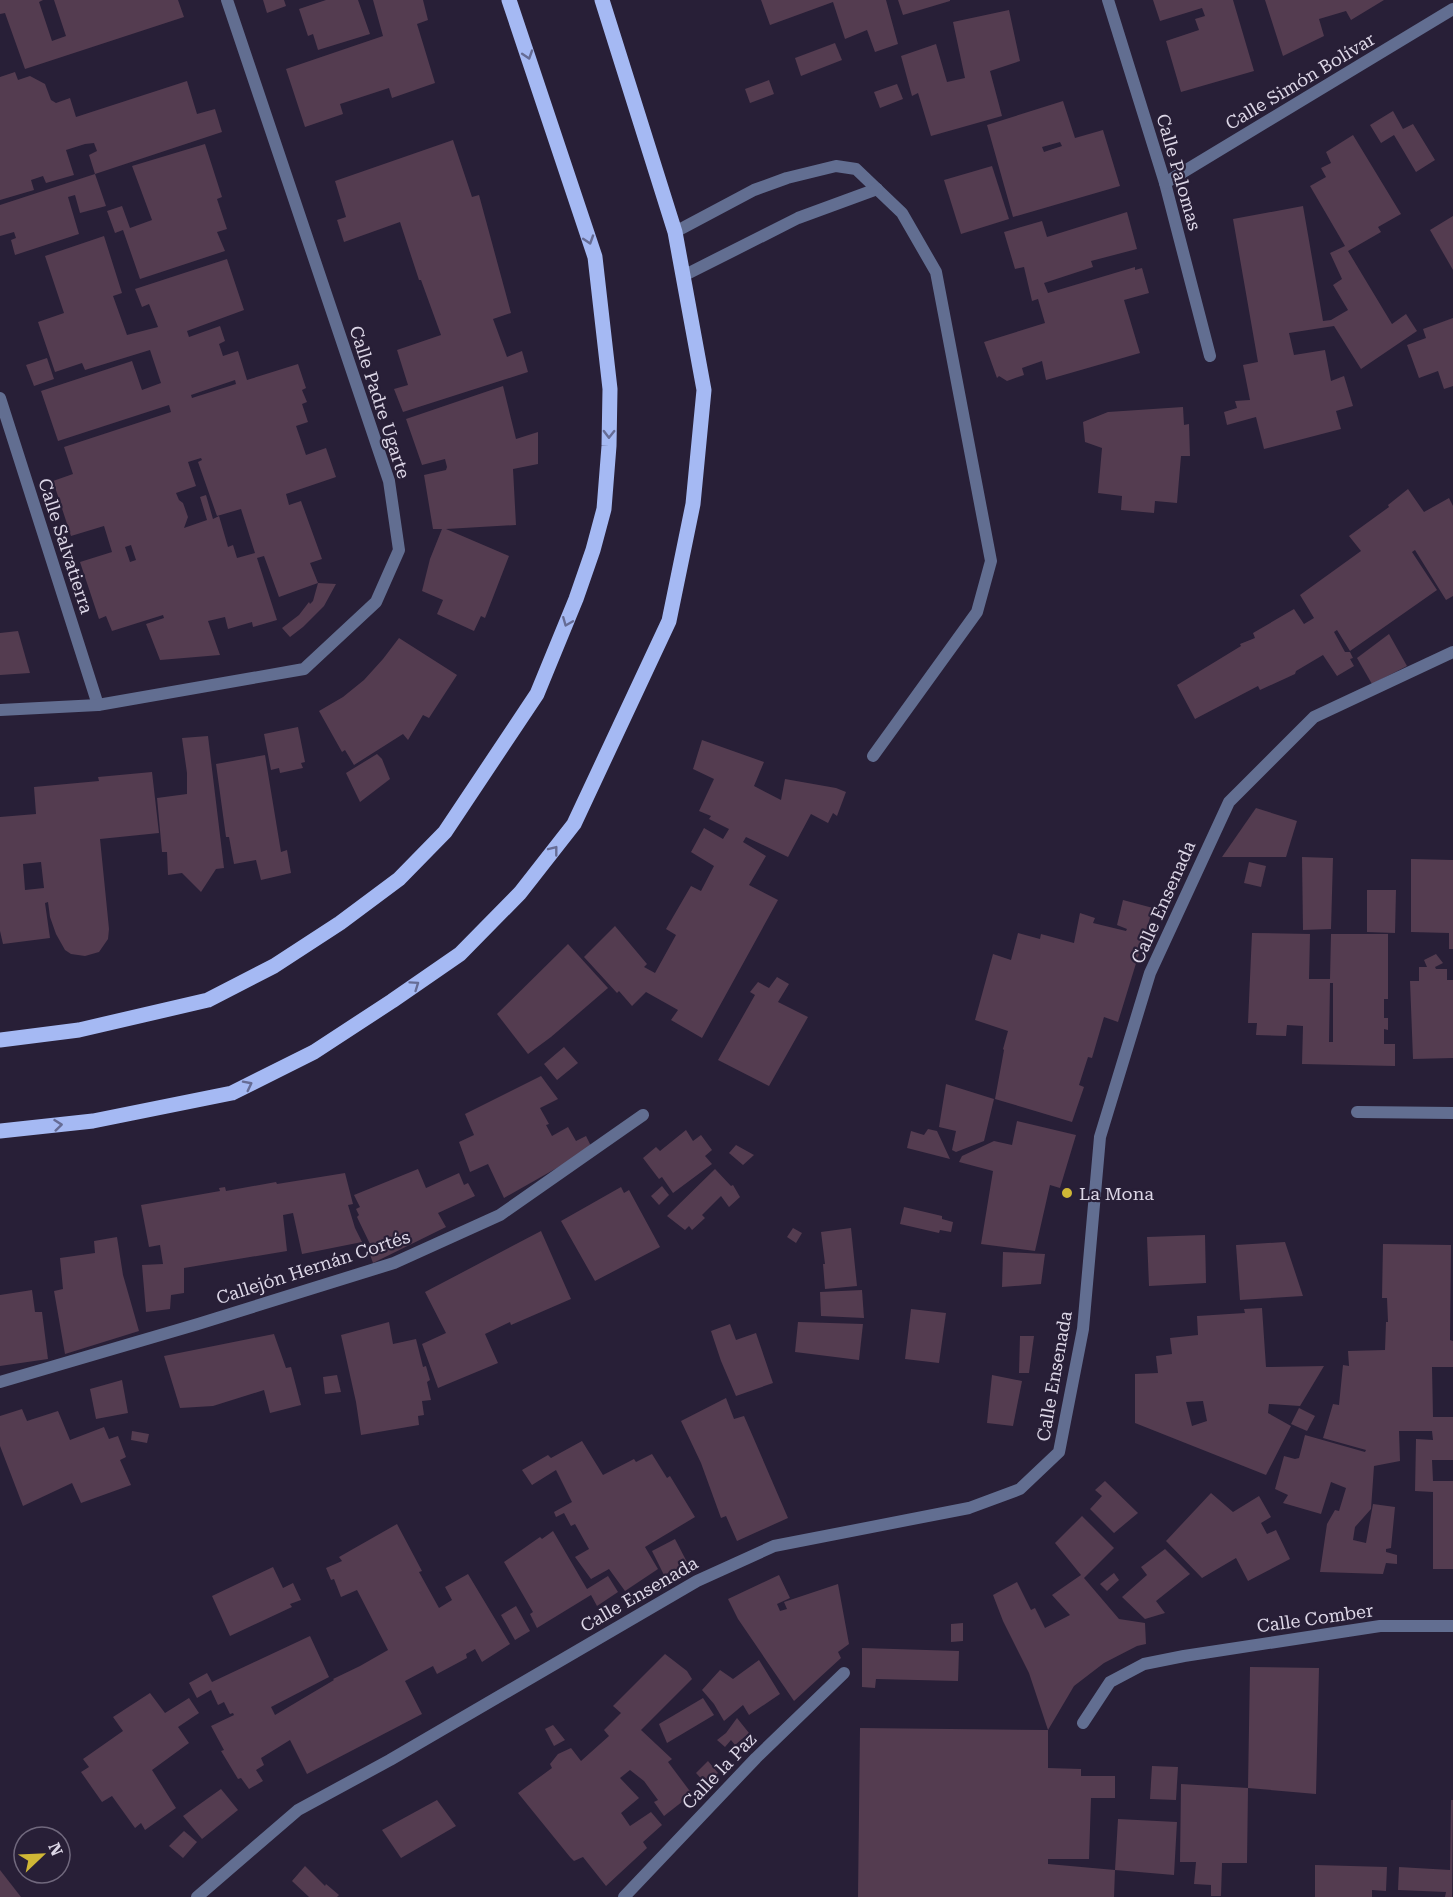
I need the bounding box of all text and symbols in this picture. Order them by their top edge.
street label: Calle Simón Bolívar [1222,28,1378,134]
one-way arrow [521,49,533,60]
street label: Calle Palomas [1152,111,1206,233]
one-way arrow [582,234,595,245]
street label: Calle Padre Ugarte [345,323,415,481]
one-way arrow [603,429,615,438]
street label: Calle Salvatierra [34,476,98,617]
one-way arrow [562,616,574,627]
street label: Calle Ensenada [1127,837,1200,967]
one-way arrow [546,845,557,856]
one-way arrow [409,981,420,992]
one-way arrow [242,1081,253,1092]
one-way arrow [54,1119,63,1132]
place label: La Mona [1079,1183,1154,1204]
marker: La Mona [1060,1186,1074,1200]
street label: Callejón Hernán Cortés [213,1226,413,1308]
street label: Calle Ensenada [1032,1309,1076,1443]
street label: Calle Ensenada [577,1552,702,1636]
street label: Calle Comber [1255,1599,1375,1637]
street label: Calle la Paz [678,1728,761,1813]
north arrow [12,1825,72,1885]
text: N [44,1840,67,1859]

